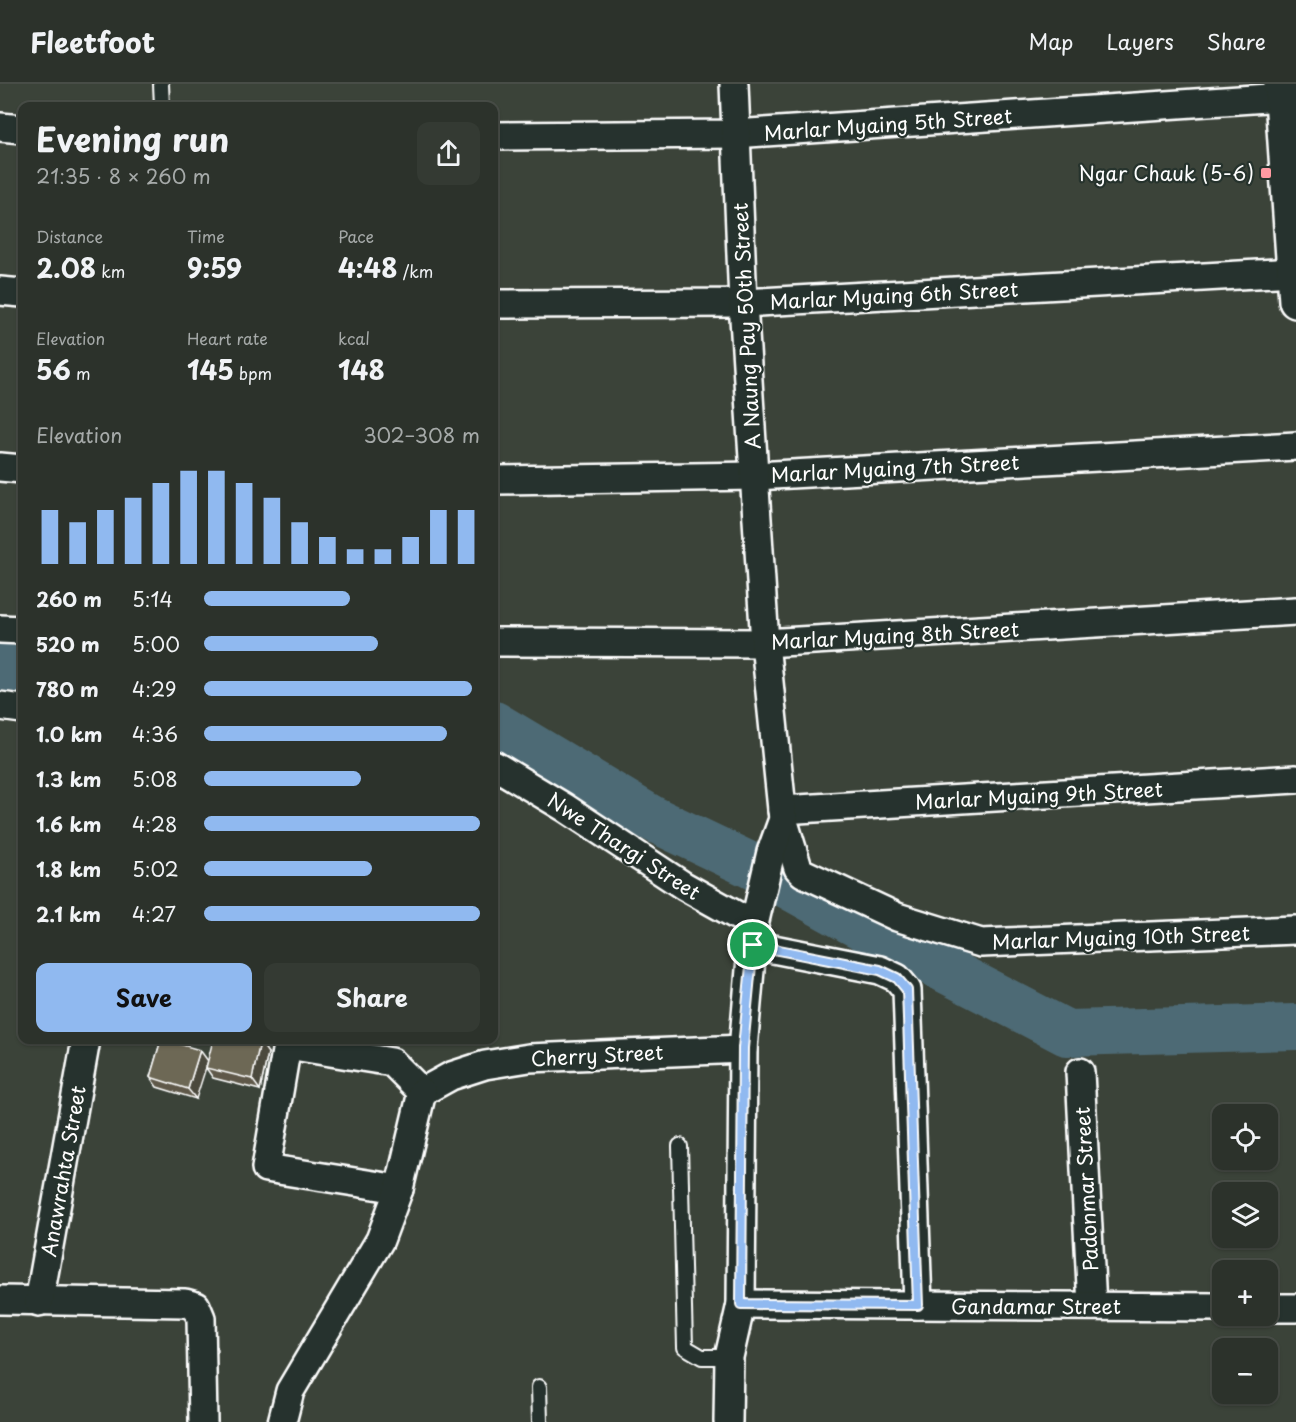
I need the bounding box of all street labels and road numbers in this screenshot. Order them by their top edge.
street label: Marlar Myaing 5th Street [763,100,1013,148]
street label: A Naung Pay 50th Street [725,202,767,450]
street label: Marlar Myaing 6th Street [769,274,1019,316]
street label: Marlar Myaing 7th Street [770,447,1020,489]
street label: Marlar Myaing 8th Street [770,614,1020,656]
street label: Marlar Myaing 9th Street [914,774,1164,816]
street label: Nwe Thargi Street [541,785,707,907]
street label: Marlar Myaing 10th Street [992,918,1250,956]
street label: Cherry Street [530,1037,664,1073]
street label: Anawrahta Street [33,1083,93,1259]
street label: Padonmar Street [1067,1106,1105,1272]
street label: Gandamar Street [951,1291,1121,1321]

